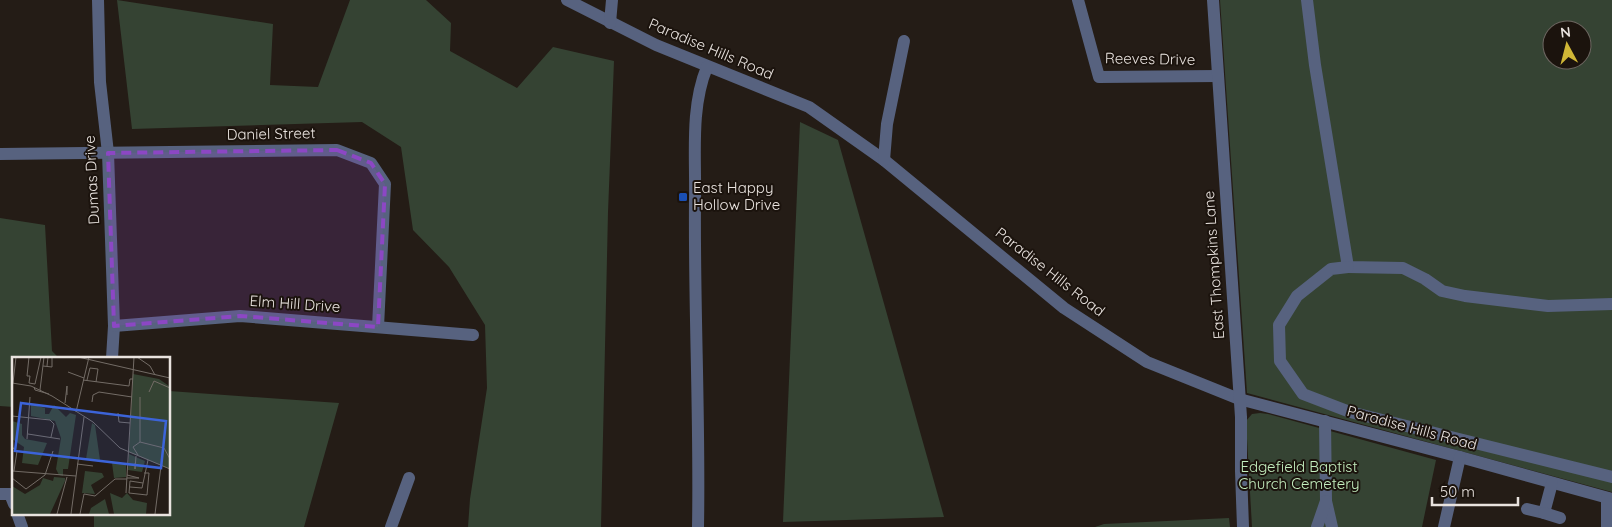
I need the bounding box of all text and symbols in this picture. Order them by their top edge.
street label: Paradise Hills Road [646,14,776,83]
north arrow [1542,20,1592,70]
text: N [1559,23,1572,42]
street label: Reeves Drive [1105,48,1195,69]
street label: Daniel Street [226,123,316,144]
street label: Dumas Drive [80,135,103,225]
place label: East Happy Hollow Drive [693,178,780,214]
street label: East Thompkins Lane [1199,190,1228,340]
marker: East Happy Hollow Drive [677,191,689,203]
street label: Paradise Hills Road [992,223,1109,320]
street label: Elm Hill Drive [249,291,341,316]
inset map [12,357,170,514]
street label: Paradise Hills Road [1345,401,1479,454]
park label: Edgefield Baptist Church Cemetery [1239,457,1359,493]
scale bar [1432,474,1518,506]
text: 50 m [1440,482,1475,501]

